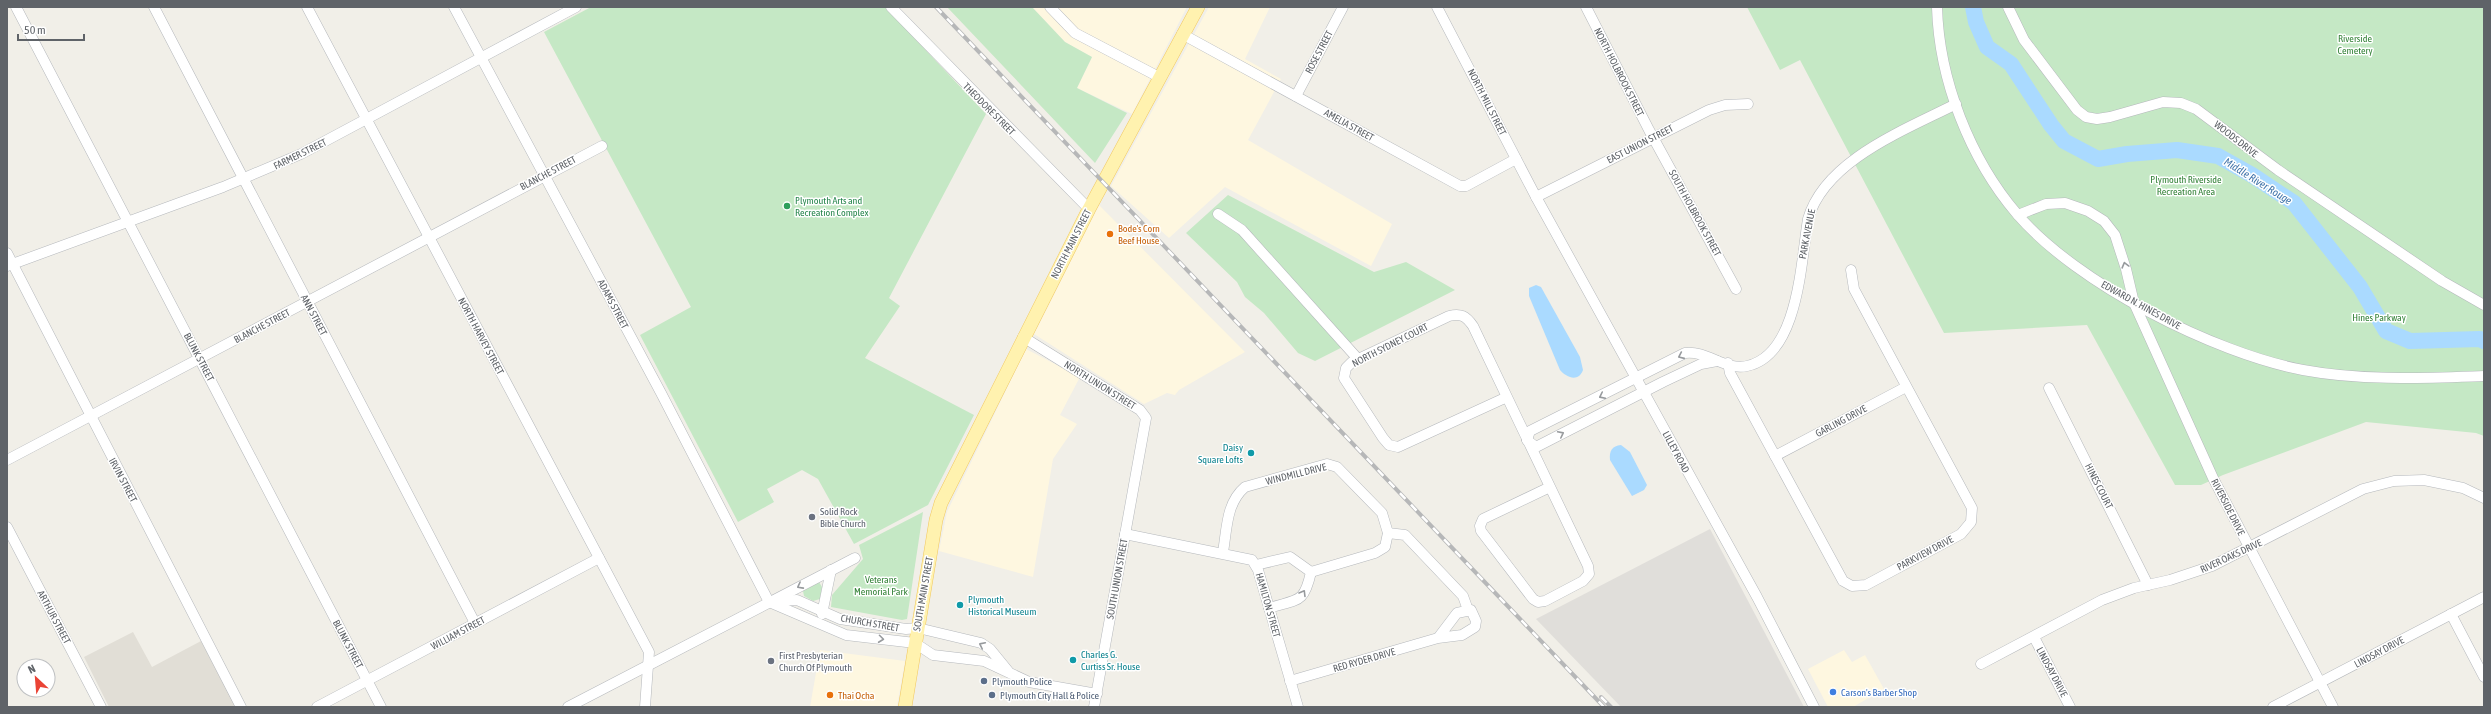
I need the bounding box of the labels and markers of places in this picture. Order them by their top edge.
place label: Plymouth Arts and Recreation Complex [795,195,869,218]
marker: Plymouth Arts and Recreation Complex [782,201,792,211]
place label: Bode's Corn Beef House [1118,223,1160,246]
marker: Bode's Corn Beef House [1105,229,1115,239]
place label: Daisy Square Lofts [1198,442,1243,465]
marker: Daisy Square Lofts [1246,448,1256,458]
place label: Solid Rock Bible Church [820,506,866,529]
marker: Solid Rock Bible Church [807,512,817,522]
place label: Plymouth Historical Museum [968,594,1036,617]
marker: Plymouth Historical Museum [955,600,965,610]
place label: Charles G. Curtiss Sr. House [1081,649,1141,672]
place label: First Presbyterian Church Of Plymouth [779,650,852,673]
marker: Charles G. Curtiss Sr. House [1068,655,1078,665]
marker: First Presbyterian Church Of Plymouth [766,656,776,666]
marker: Plymouth Police [979,676,989,686]
place label: Plymouth Police [992,676,1053,687]
marker: Carson's Barber Shop [1828,687,1838,697]
place label: Carson's Barber Shop [1841,687,1917,698]
marker: Thai Ocha [825,690,835,700]
place label: Thai Ocha [838,690,875,701]
marker: Plymouth City Hall & Police [987,690,997,700]
place label: Plymouth City Hall & Police [1000,690,1099,701]

